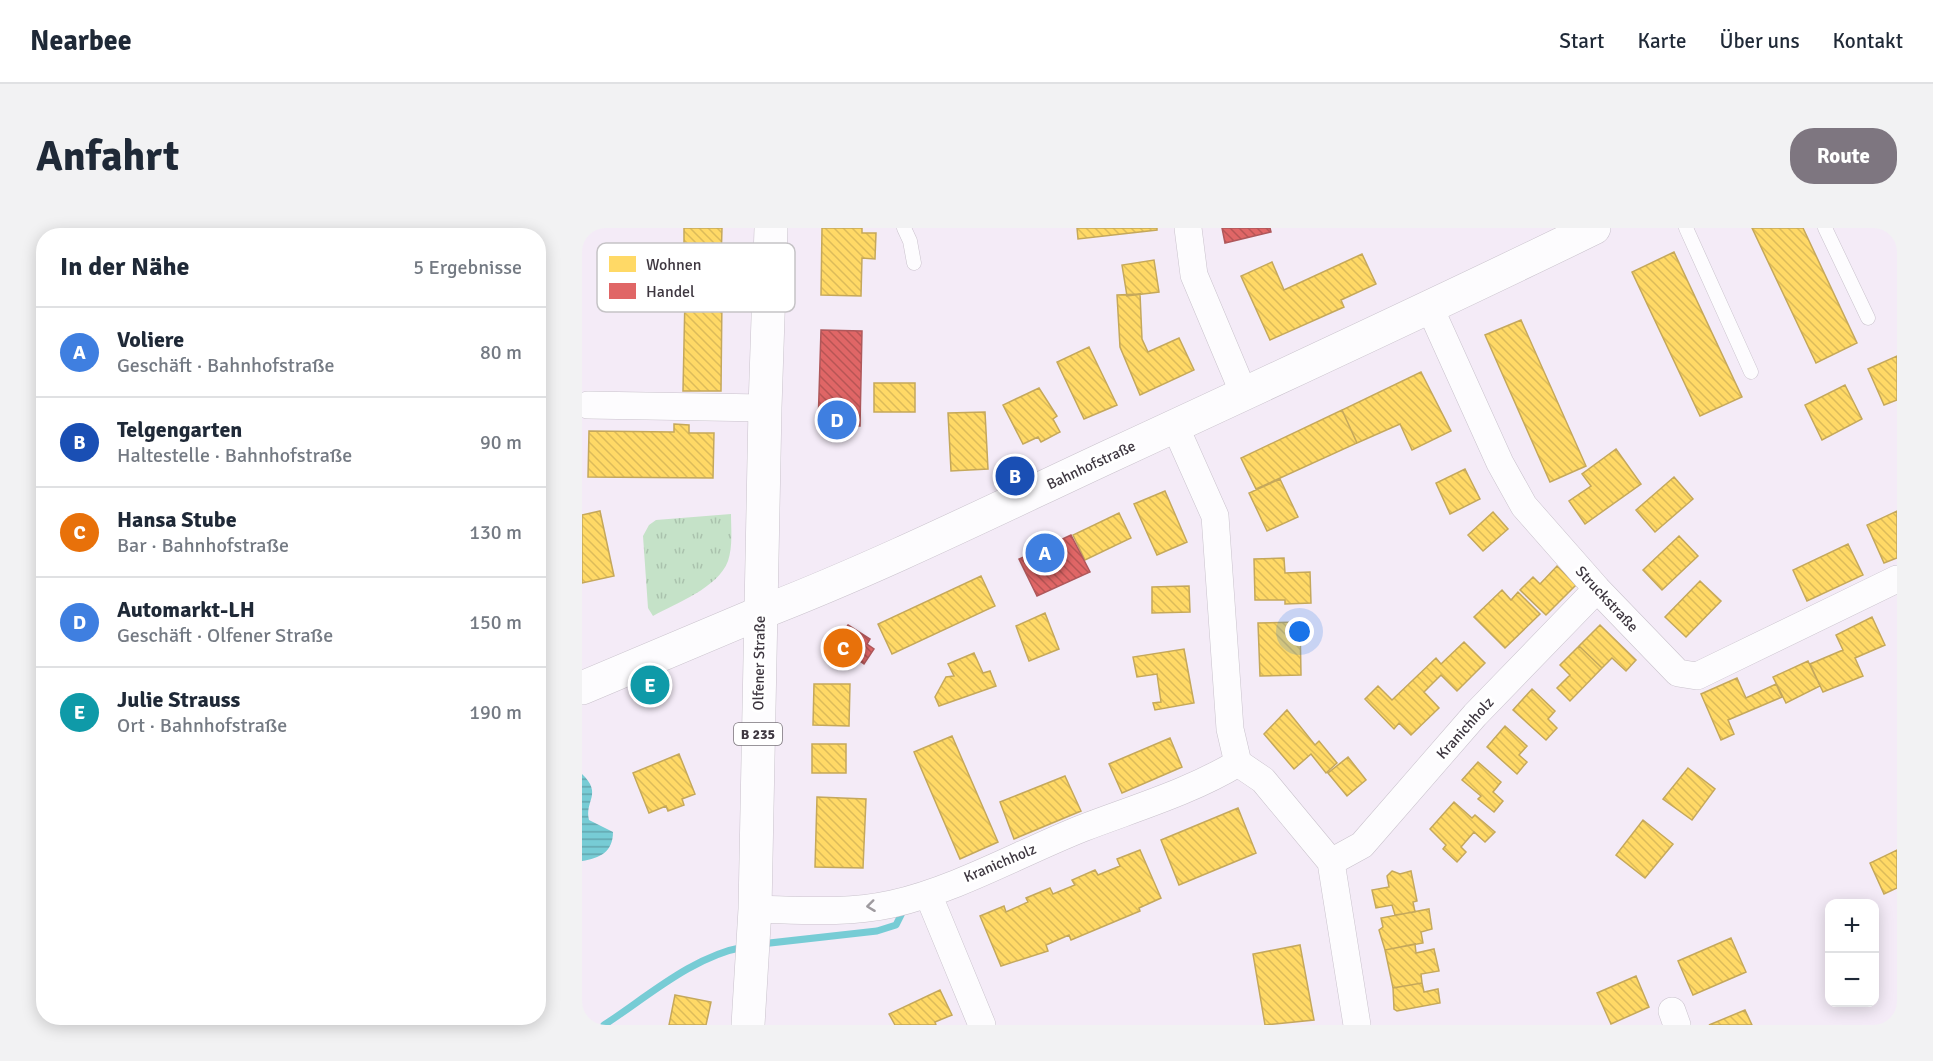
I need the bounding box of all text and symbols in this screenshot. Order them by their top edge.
text: Nearbee [30,24,132,58]
text: Start [1559,28,1604,54]
text: Karte [1637,28,1686,54]
text: Über uns [1719,28,1800,54]
text: Kontakt [1833,28,1903,54]
button: Route [1790,128,1897,184]
text: Anfahrt [36,131,179,182]
legend [597,243,795,312]
text: In der Nähe [60,251,190,283]
text: 5 Ergebnisse [413,255,522,280]
text: Wohnen [646,255,701,275]
text: Handel [646,282,695,302]
text: Voliere [117,326,184,353]
text: A [73,340,86,365]
text: 80 m [480,340,522,365]
text: Geschäft · Bahnhofstraße [117,353,335,378]
pin: D [818,398,856,442]
text: Telgengarten [117,416,242,443]
text: B [73,430,86,455]
text: 90 m [480,430,522,455]
street label: Bahnhofstraße [1044,437,1138,493]
text: Haltestelle · Bahnhofstraße [117,443,352,468]
pin: B [996,454,1034,498]
text: Hansa Stube [117,506,237,533]
text: C [73,520,86,545]
text: 130 m [469,520,522,545]
pin: A [1026,530,1064,576]
text: Bar · Bahnhofstraße [117,533,289,558]
street label: Struckstraße [1572,562,1642,636]
text: Automarkt-LH [117,596,255,623]
text: D [73,610,86,635]
text: 150 m [469,610,522,635]
street label: Olfener Straße [749,616,769,710]
your location [1285,617,1314,646]
text: Geschäft · Olfener Straße [117,623,333,648]
pin: C [824,626,862,670]
pin: E [630,662,670,708]
text: Julie Strauss [117,686,240,713]
street label: Kranichholz [1433,693,1498,763]
text: E [74,700,85,725]
text: 190 m [469,700,522,725]
text: Ort · Bahnhofstraße [117,713,287,738]
road number: B 235 [734,723,782,745]
street label: Kranichholz [961,840,1039,886]
map controls [1825,899,1879,1007]
button: + [1825,899,1879,953]
one-way arrow [866,900,875,912]
button: − [1825,953,1879,1007]

